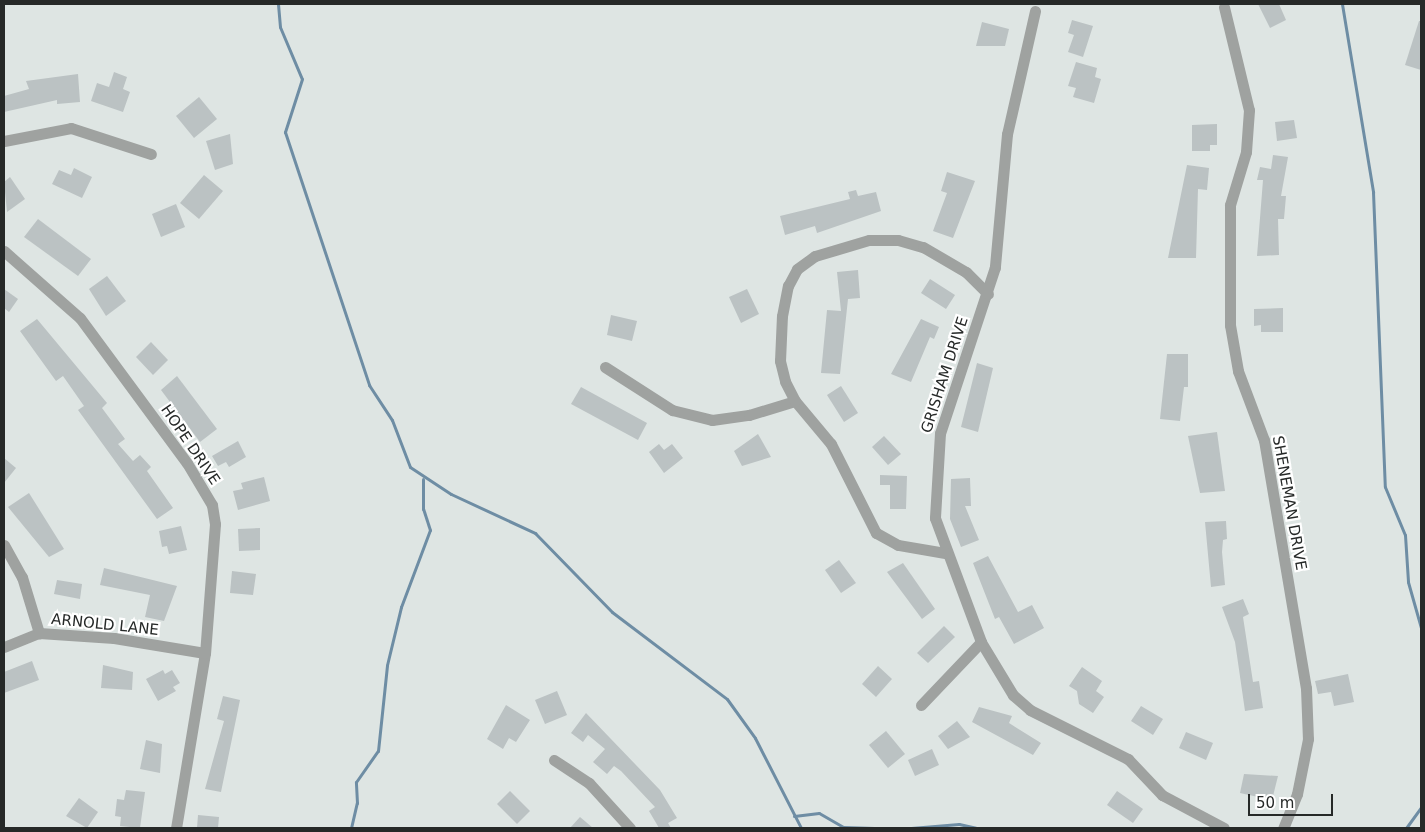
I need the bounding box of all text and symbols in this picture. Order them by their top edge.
street label: GRISHAM DRIVE [918,315,972,435]
street label: HOPE DRIVE [157,402,223,488]
street label: SHENEMAN DRIVE [1268,434,1310,572]
street label: ARNOLD LANE [50,610,160,640]
scale bar [1250,784,1335,816]
text: 50 m [1256,794,1294,812]

